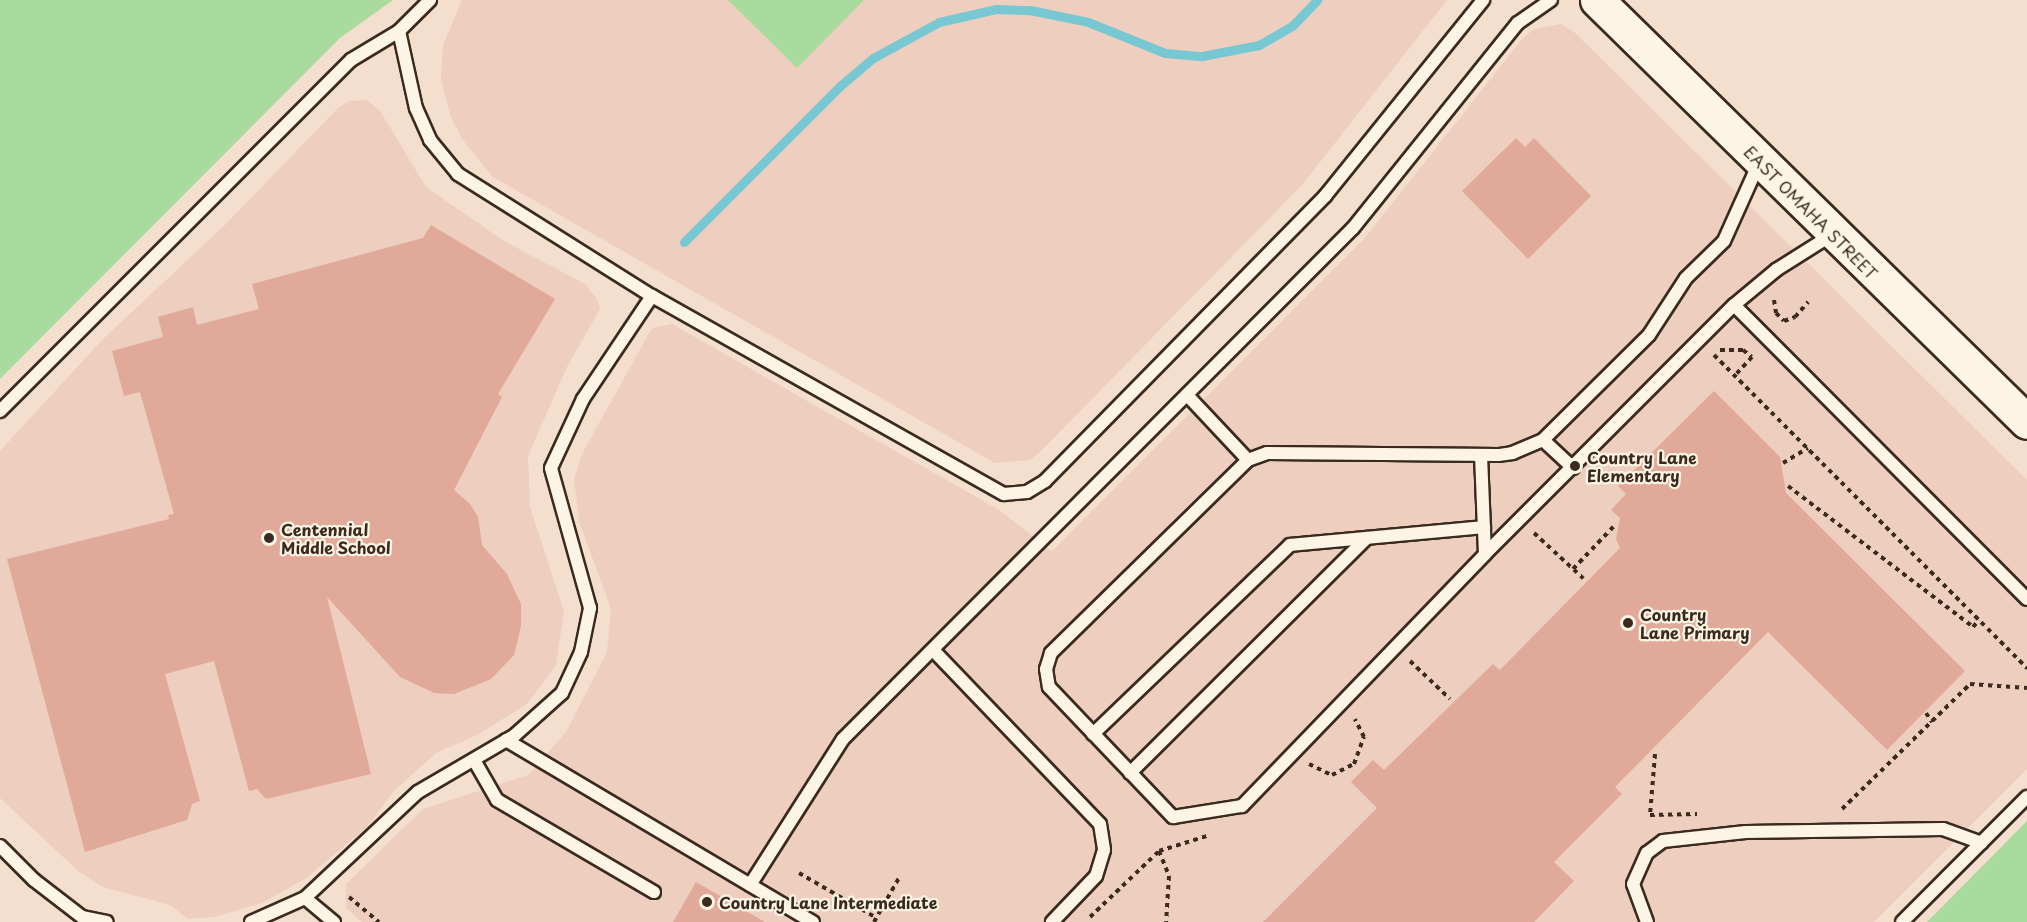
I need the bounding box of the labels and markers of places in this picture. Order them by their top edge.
place label: Country Lane Elementary [1587,447,1697,485]
marker: Country Lane Elementary [1568,459,1582,473]
place label: Centennial Middle School [281,519,392,557]
marker: Centennial Middle School [262,531,276,545]
place label: Country Lane Primary [1640,604,1750,642]
marker: Country Lane Primary [1621,616,1635,630]
place label: Country Lane Intermediate [719,892,938,912]
marker: Country Lane Intermediate [700,895,714,909]

